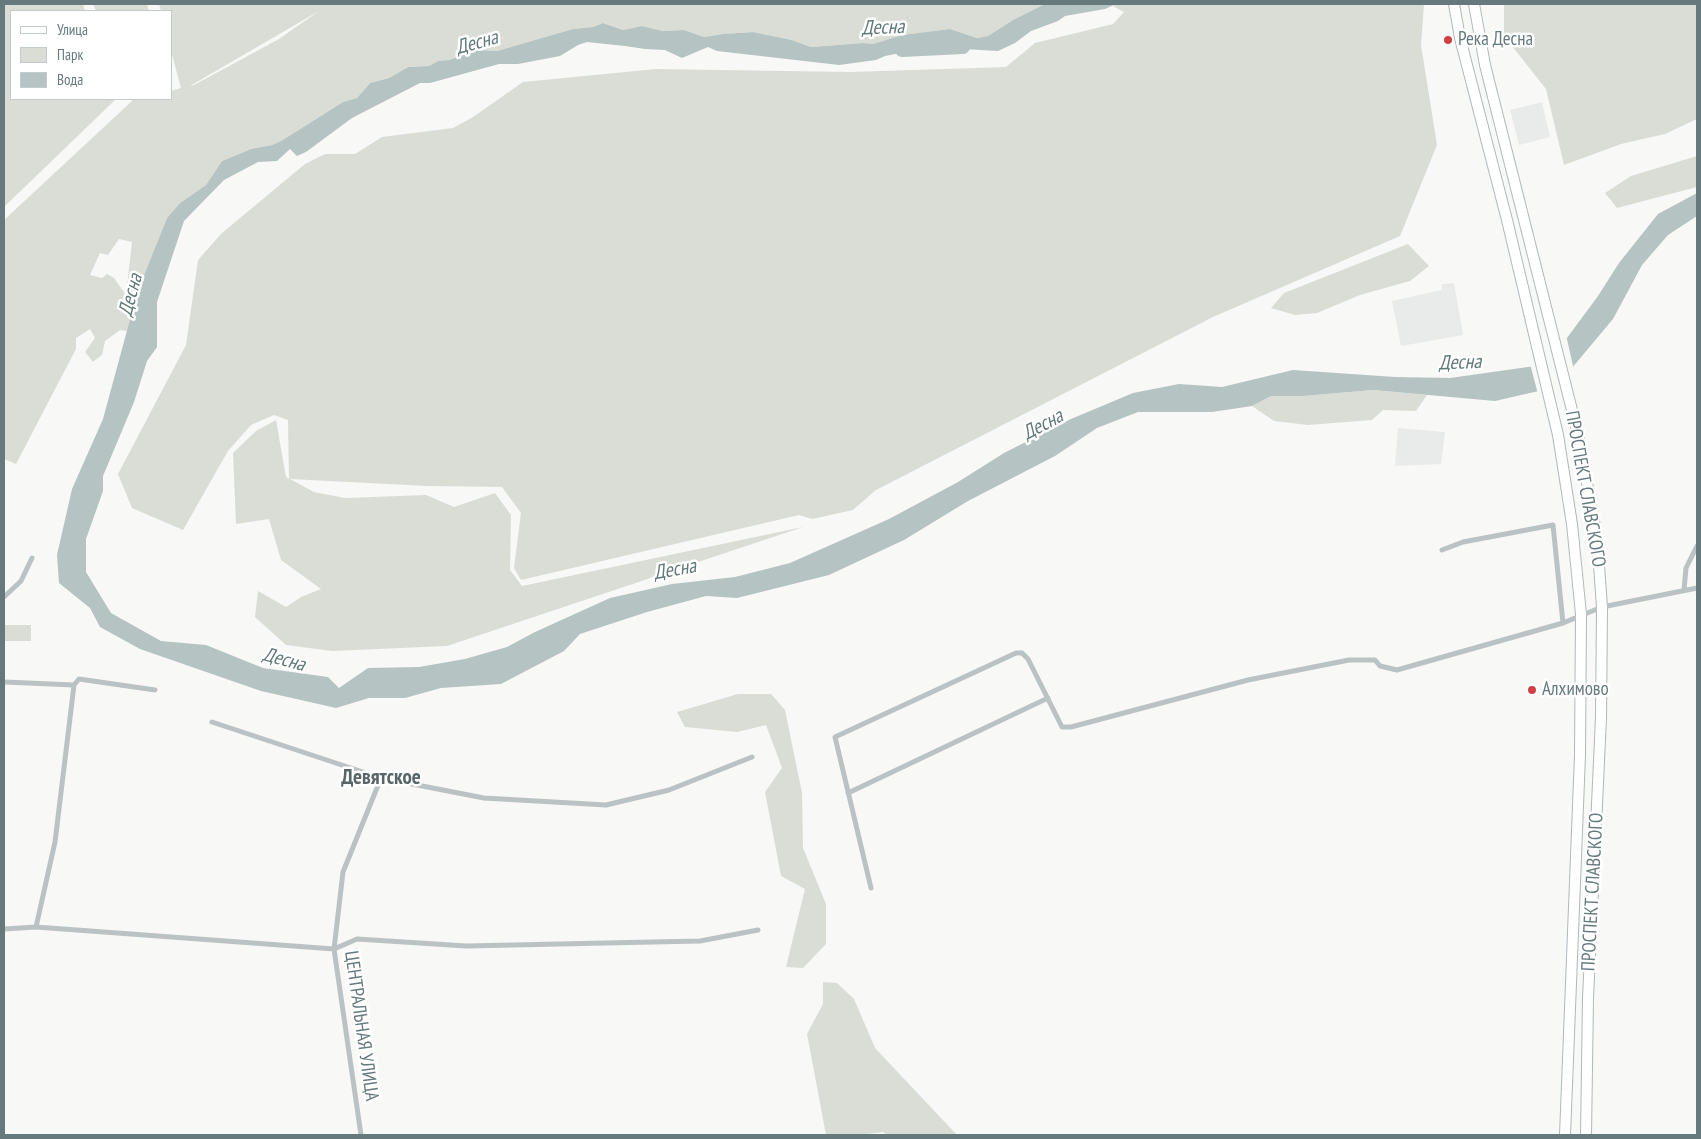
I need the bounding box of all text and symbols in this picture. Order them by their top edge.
legend [10,10,172,100]
water label: Десна [861,15,905,41]
text: Улица [57,20,88,39]
water label: Десна [453,26,501,60]
place label: Река Десна [1458,29,1533,51]
marker: Река Десна [1442,34,1454,46]
text: Парк [57,45,83,64]
text: Вода [57,70,83,89]
water label: Десна [114,271,148,319]
water label: Десна [1438,350,1482,376]
water label: Десна [1019,404,1067,446]
street label: ПРОСПЕКТ СЛАВСКОГО [1560,409,1610,569]
water label: Десна [652,555,698,585]
water label: Десна [260,643,308,677]
place label: Алхимово [1542,679,1609,701]
marker: Алхимово [1526,684,1538,696]
district label: Девятское [341,765,421,791]
street label: ПРОСПЕКТ СЛАВСКОГО [1577,812,1609,972]
street label: ЦЕНТРАЛЬНАЯ УЛИЦА [339,949,383,1103]

